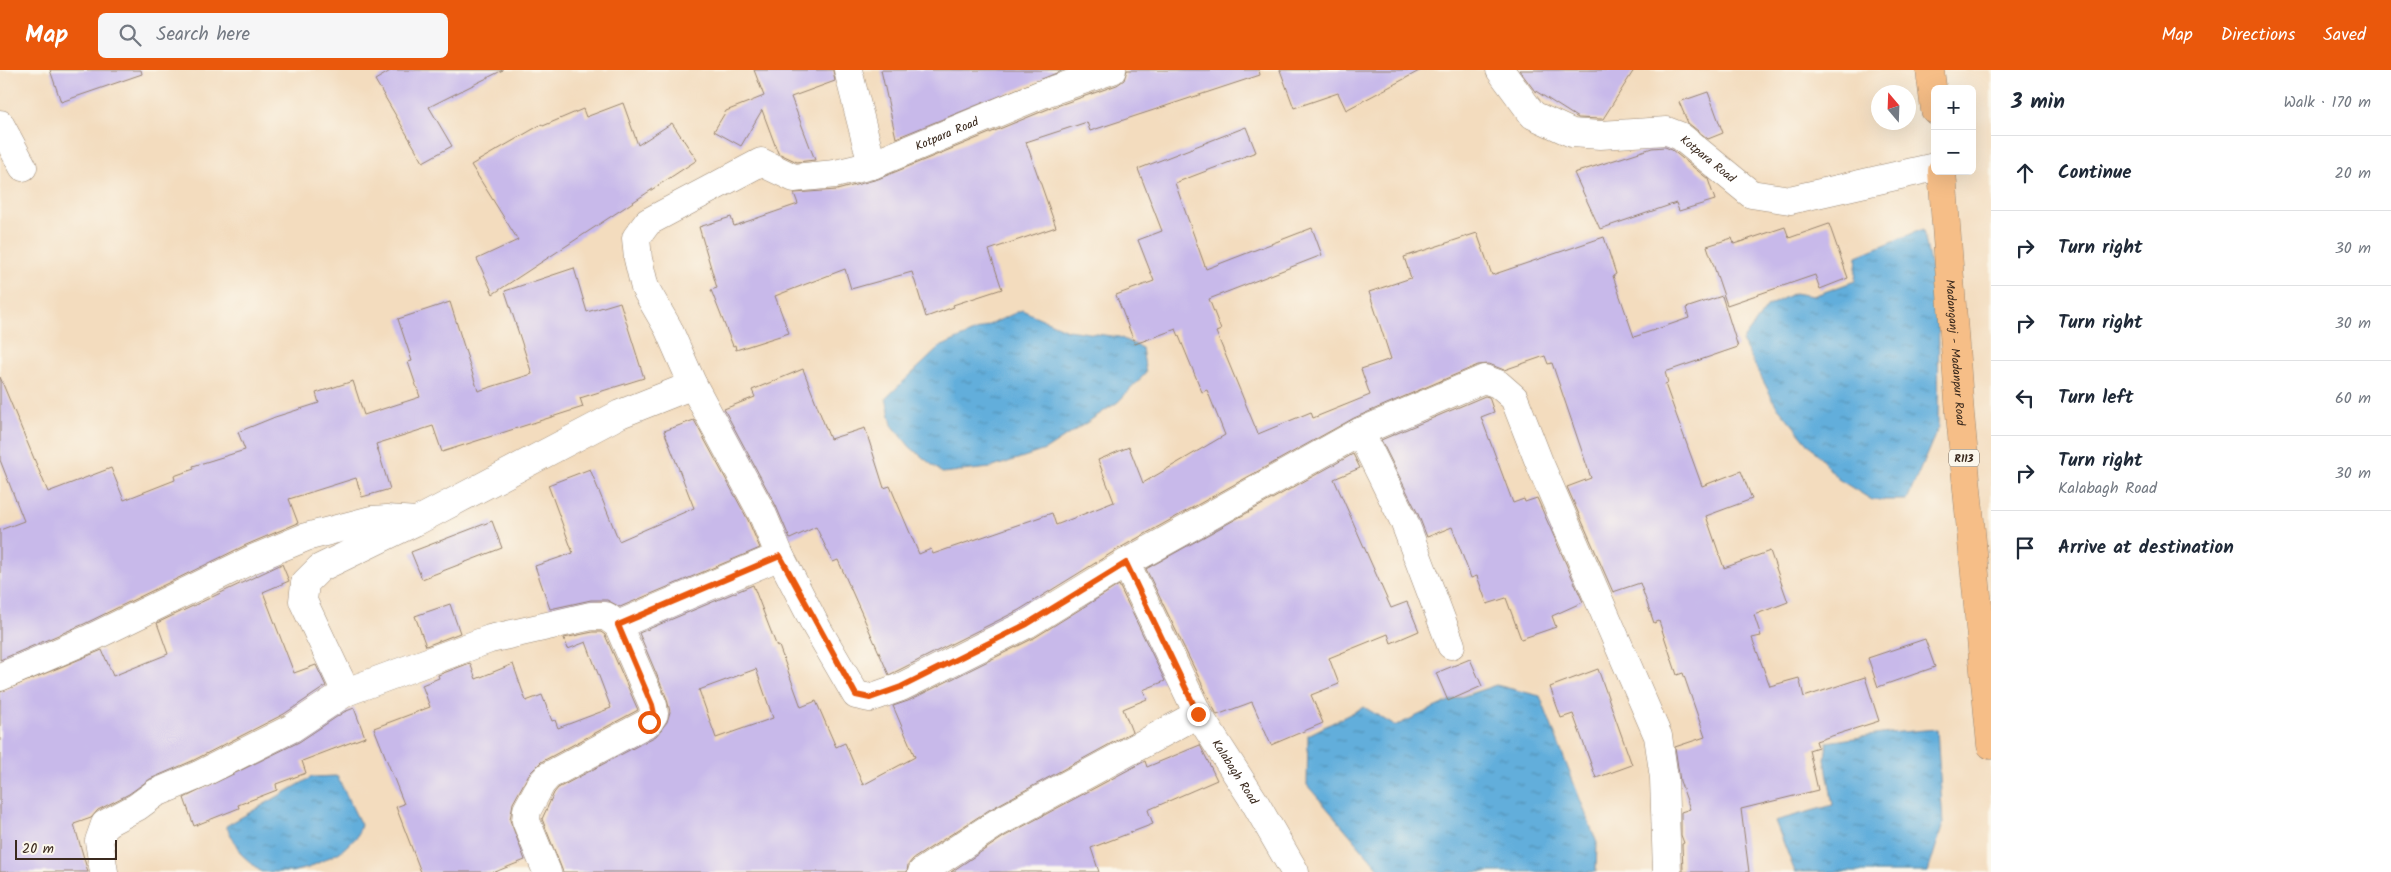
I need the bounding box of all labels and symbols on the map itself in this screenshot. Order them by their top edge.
north arrow [1871,85,1916,130]
street label: Kotpara Road [912,112,982,156]
street label: Kotpara Road [1676,131,1740,188]
street label: Madanganj - Madanpur Road [1940,279,1970,428]
road number: R113 [1949,449,1979,466]
route end [1187,703,1210,726]
route start [638,711,661,734]
street label: Kalabagh Road [1207,736,1263,809]
scale bar [15,837,118,860]

